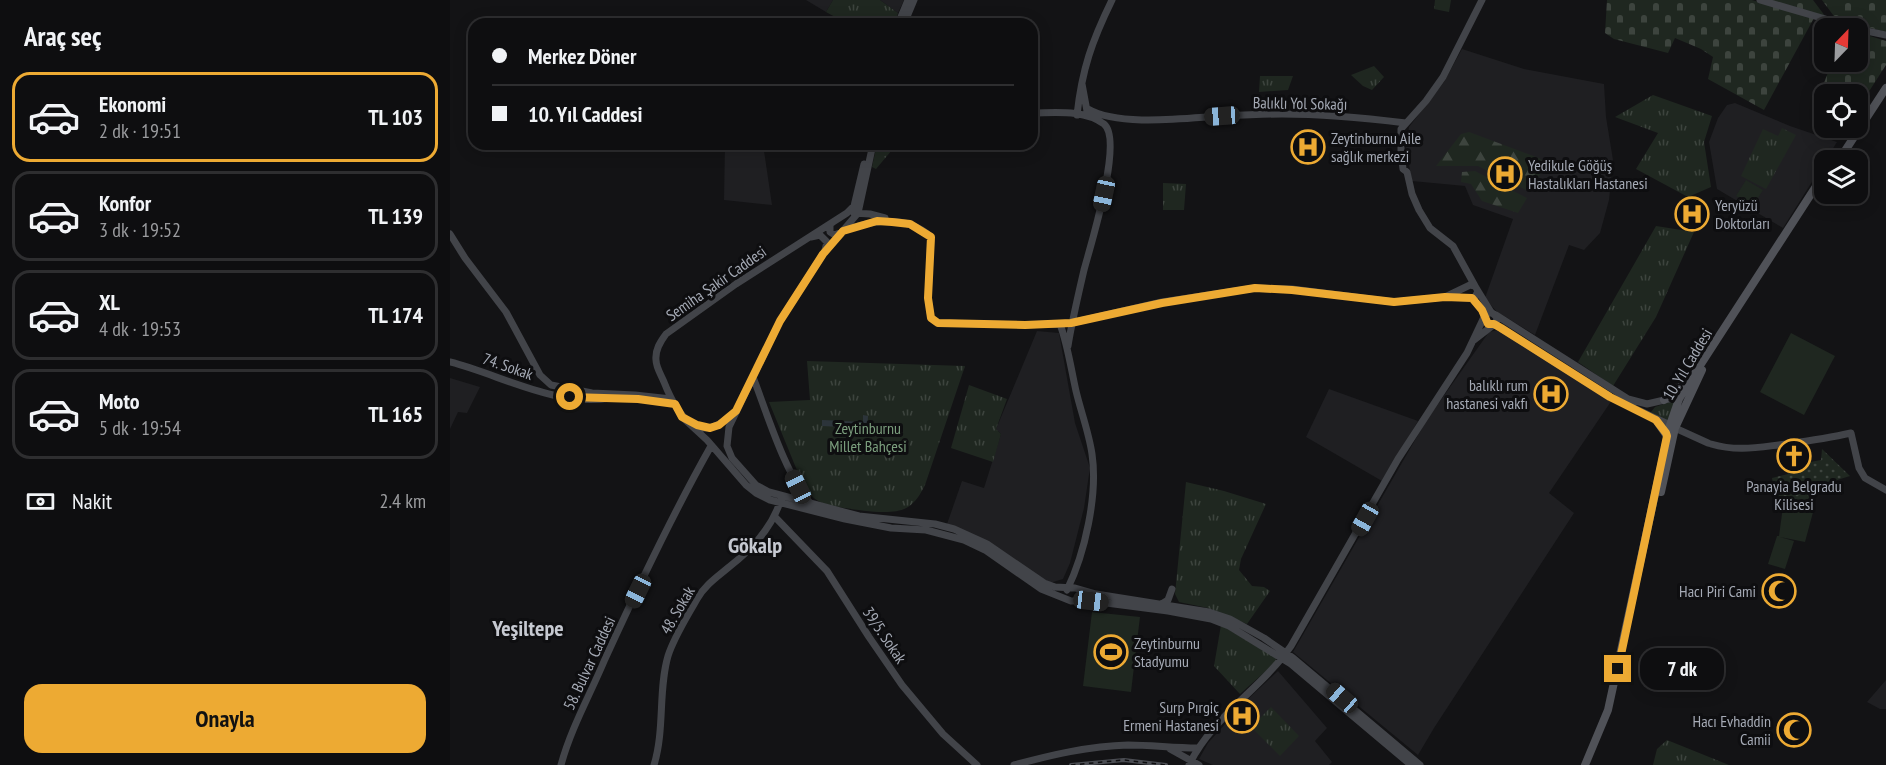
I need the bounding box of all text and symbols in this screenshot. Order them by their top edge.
north arrow [1814,18,1868,72]
map controls [1814,18,1868,204]
text: Araç seç [24,19,102,53]
text: Merkez Döner [528,42,636,70]
button: locate [1814,84,1868,138]
icon: car [27,90,81,144]
text: Ekonomi [99,90,166,118]
street label: Balıklı Yol Sokağı [1253,92,1347,114]
text: 10. Yıl Caddesi [528,100,642,128]
text: TL 103 [368,103,423,131]
car [1203,106,1241,126]
text: 2 dk · 19:51 [99,118,181,144]
place label: Zeytinburnu Aile sağlık merkezi [1331,128,1421,166]
hospital icon: Zeytinburnu Aile sağlık merkezi [1290,129,1326,165]
button: layers [1814,150,1868,204]
place label: Yedikule Göğüş Hastalıkları Hastanesi [1528,155,1648,193]
hospital icon: Yedikule Göğüş Hastalıkları Hastanesi [1487,156,1523,192]
car [1091,175,1117,213]
icon: car [27,189,81,243]
text: Konfor [99,189,151,217]
place label: Yeryüzü Doktorları [1715,195,1770,233]
hospital icon: Yeryüzü Doktorları [1674,196,1710,232]
text: TL 139 [368,202,423,230]
text: 3 dk · 19:52 [99,217,181,243]
street label: Semiha Şakir Caddesi [662,241,770,325]
icon: car [27,288,81,342]
text: XL [99,288,120,316]
text: TL 174 [368,301,423,329]
text: 4 dk · 19:53 [99,316,181,342]
street label: 10. Yıl Caddesi [1658,325,1716,403]
street label: 74. Sokak [480,348,537,384]
place label: balıklı rum hastanesi vakfı [1446,375,1528,413]
hospital icon: balıklı rum hastanesi vakfı [1533,376,1569,412]
route start [556,383,583,410]
icon: car [27,387,81,441]
text: Moto [99,387,140,415]
text: TL 165 [368,400,423,428]
text: 5 dk · 19:54 [99,415,181,441]
park label: Zeytinburnu Millet Bahçesi [829,418,907,456]
church icon: Panayia Belgradu Kilisesi [1776,438,1812,474]
car [782,467,814,507]
place label: Panayia Belgradu Kilisesi [1746,476,1842,514]
icon: cash [24,485,57,518]
text: Nakit [72,487,112,515]
text: 2.4 km [379,488,426,514]
car [1348,499,1382,539]
district label: Gökalp [728,531,782,559]
car [622,571,654,611]
mosque icon: Hacı Piri Cami [1761,573,1797,609]
place label: Hacı Piri Cami [1679,581,1756,601]
street label: 48. Sokak [655,582,699,638]
car [1072,590,1110,612]
street label: 39/5. Sokak [859,603,912,668]
street label: 58. Bulvar Caddesi [559,613,619,713]
district label: Yeşiltepe [491,614,564,642]
place label: Zeytinburnu Stadyumu [1134,633,1200,671]
sports icon: Zeytinburnu Stadyumu [1093,634,1129,670]
callout: 7 dk [1639,648,1723,690]
route end [1604,655,1631,682]
text: 7 dk [1667,656,1697,682]
car [1323,679,1361,717]
button: Onayla [24,684,426,753]
place label: Surp Pırgiç Ermeni Hastanesi [1123,697,1219,735]
hospital icon: Surp Pırgiç Ermeni Hastanesi [1224,698,1260,734]
place label: Hacı Evhaddin Camii [1693,711,1771,749]
mosque icon: Hacı Evhaddin Camii [1776,712,1812,748]

